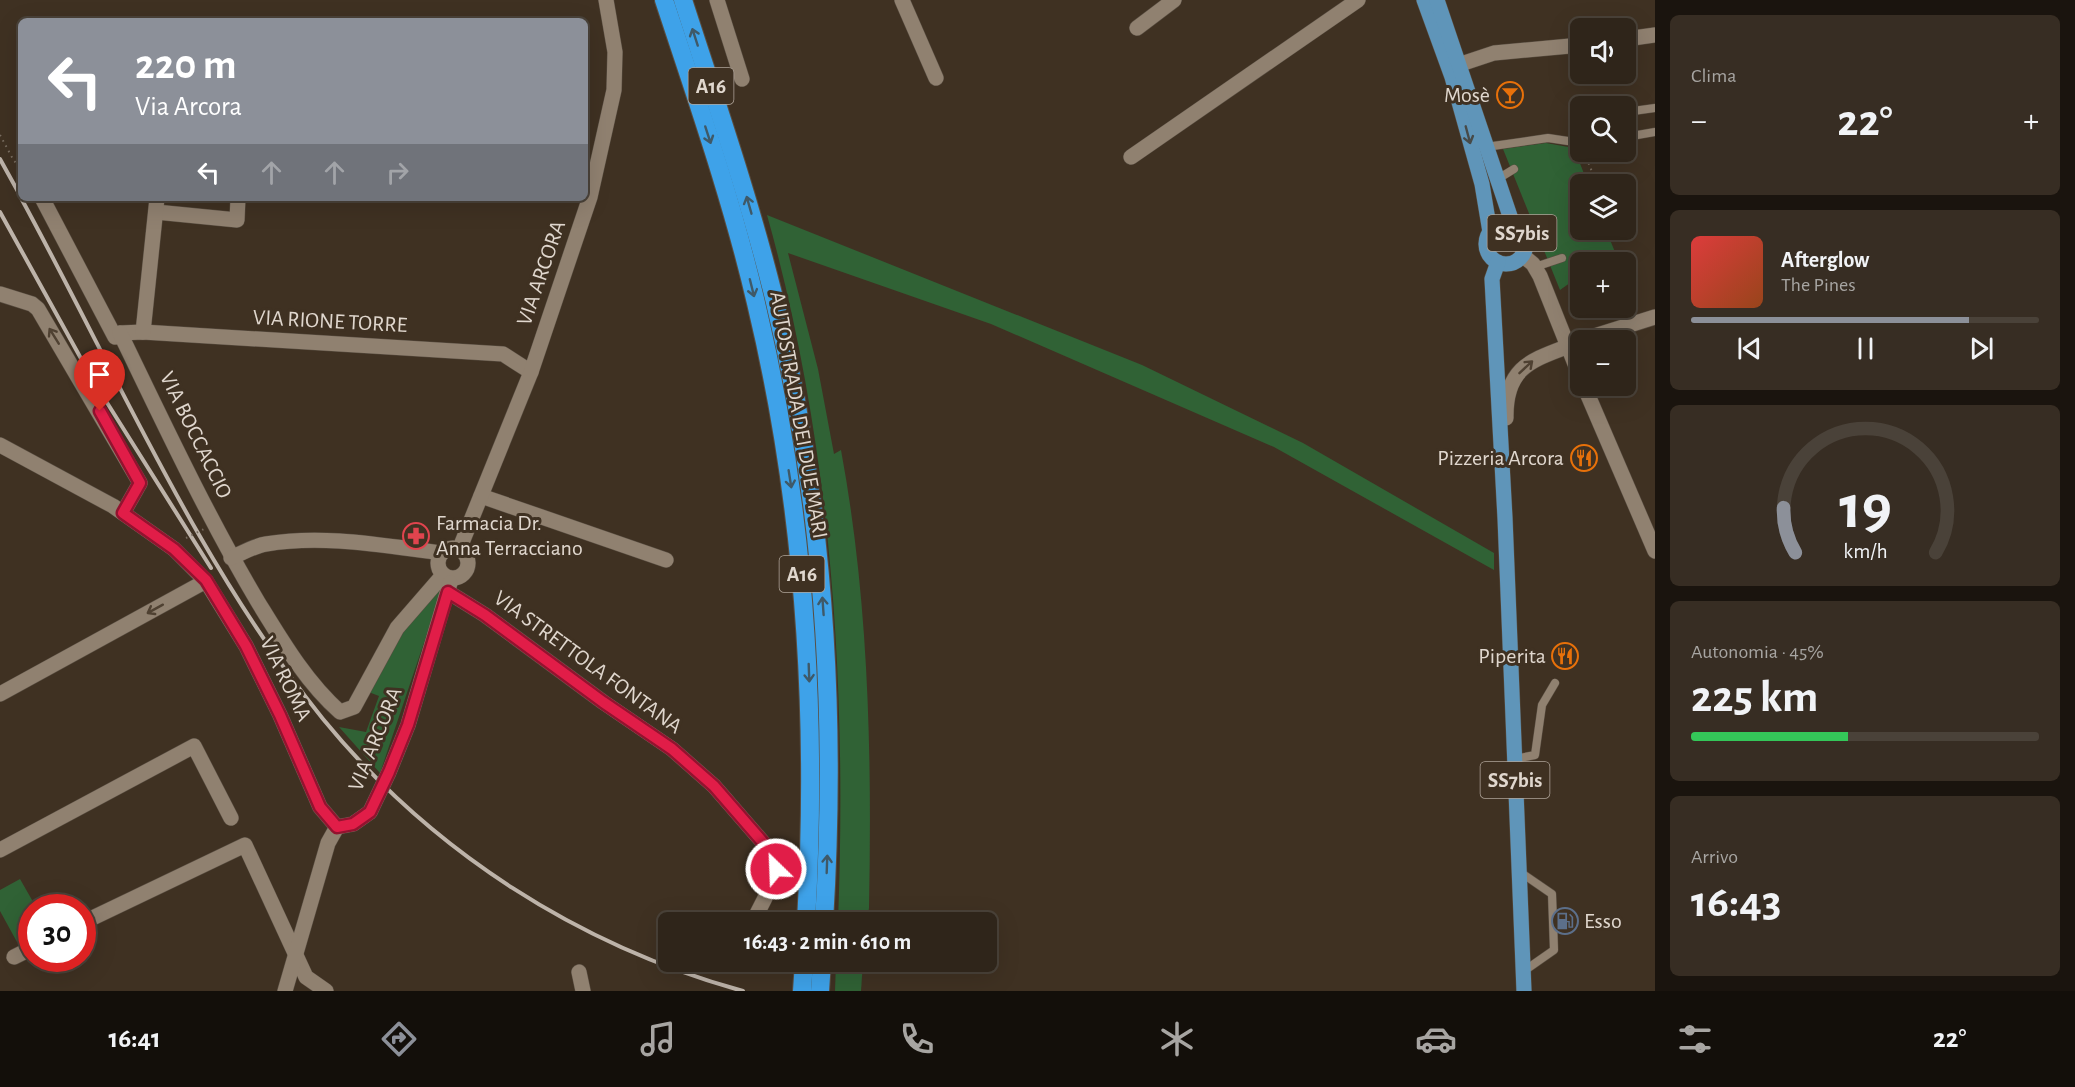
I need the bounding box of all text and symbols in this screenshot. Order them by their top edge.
map controls [1570,18,1636,396]
button: sound [1570,18,1636,84]
one-way arrow [689,28,700,47]
icon: left [36,42,114,120]
text: 220 m [135,44,237,86]
text: Clima [1691,66,1736,86]
road number: A16 [688,68,734,104]
bar icon: Mosè [1495,80,1525,110]
place label: Mosè [1444,84,1490,106]
text: Via Arcora [135,93,242,120]
button: search [1570,96,1636,162]
text: 22° [1837,99,1893,144]
text: − [1691,105,1707,138]
text: + [2023,105,2039,138]
one-way arrow [704,125,715,144]
one-way arrow [1463,125,1474,144]
icon: left [192,156,225,189]
icon: ahead [255,156,288,189]
icon: ahead [318,156,351,189]
icon: right [381,156,414,189]
button: layers [1570,174,1636,240]
one-way arrow [743,196,754,215]
road number: SS7bis [1488,215,1556,251]
street label: VIA ARCORA [513,217,569,328]
text: Afterglow [1781,249,1869,271]
button: + [1570,252,1636,318]
text: The Pines [1781,275,1856,295]
one-way arrow [747,278,759,297]
street label: AUTOSTRADA DEI DUE MARI [766,290,832,540]
street label: VIA RIONE TORRE [252,306,408,336]
one-way arrow [47,328,59,345]
button: − [1570,330,1636,396]
icon: previous [1733,332,1766,365]
icon: pause [1849,332,1882,365]
icon: next [1965,332,1998,365]
pin [74,349,125,411]
icon: arrive [83,358,116,391]
one-way arrow [1519,360,1534,374]
street label: VIA BOCCACCIO [156,368,236,502]
restaurant icon: Pizzeria Arcora [1569,443,1599,473]
place label: Pizzeria Arcora [1437,447,1564,469]
one-way arrow [785,468,796,488]
text: 19 [1839,477,1891,539]
place label: Farmacia Dr. Anna Terracciano [436,512,583,559]
pharmacy icon: Farmacia Dr. Anna Terracciano [401,521,431,551]
text: km/h [1843,541,1887,562]
road number: A16 [780,556,824,592]
street label: VIA STRETTOLA FONTANA [490,586,686,738]
one-way arrow [817,597,828,617]
one-way arrow [146,604,164,615]
street label: VIA ROMA [256,633,316,725]
restaurant icon: Piperita [1550,641,1580,671]
text: Autonomia · 45% [1691,642,1824,662]
place label: Piperita [1478,645,1546,667]
one-way arrow [803,662,814,682]
text: 225 km [1691,675,1818,720]
street label: VIA ARCORA [344,684,406,794]
road number: SS7bis [1480,762,1550,798]
position arrow [744,837,808,901]
text: Arrivo [1691,847,1738,867]
one-way arrow [822,855,833,875]
text: 16:43 [1691,880,1781,925]
speed limit sign: 30 [18,894,96,972]
fuel station icon: Esso [1550,906,1580,936]
place label: Esso [1584,910,1622,932]
text: 16:43 · 2 min · 610 m [744,931,911,953]
icon: directions [378,1018,420,1060]
icon: music [637,1018,679,1060]
icon: phone [896,1018,938,1060]
icon: climate [1156,1018,1198,1060]
icon: car [1415,1018,1457,1060]
icon: filters [1674,1018,1716,1060]
text: 16:41 [109,1025,161,1052]
text: 22° [1933,1025,1966,1052]

